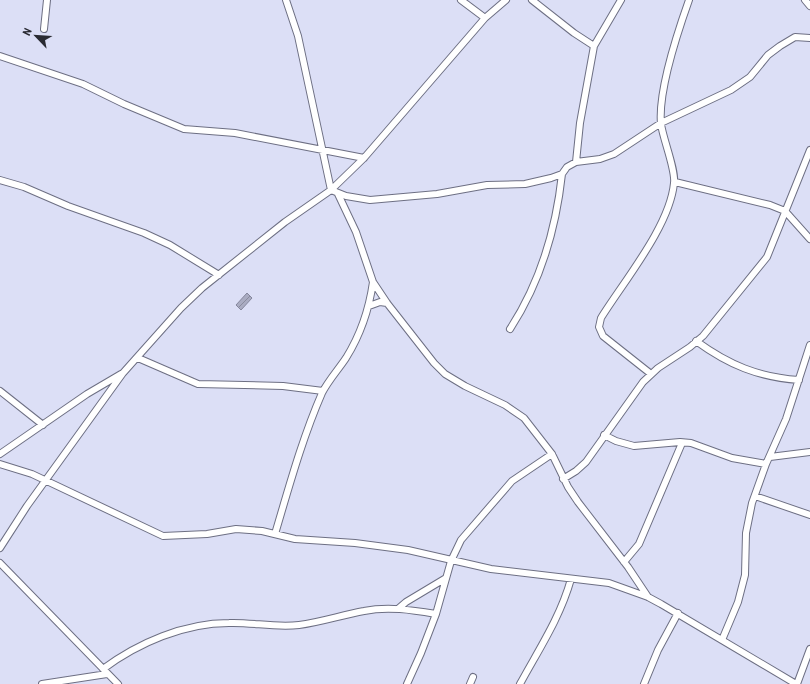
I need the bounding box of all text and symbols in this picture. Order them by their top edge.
north arrow [16,16,56,56]
text: N [20,26,35,38]

